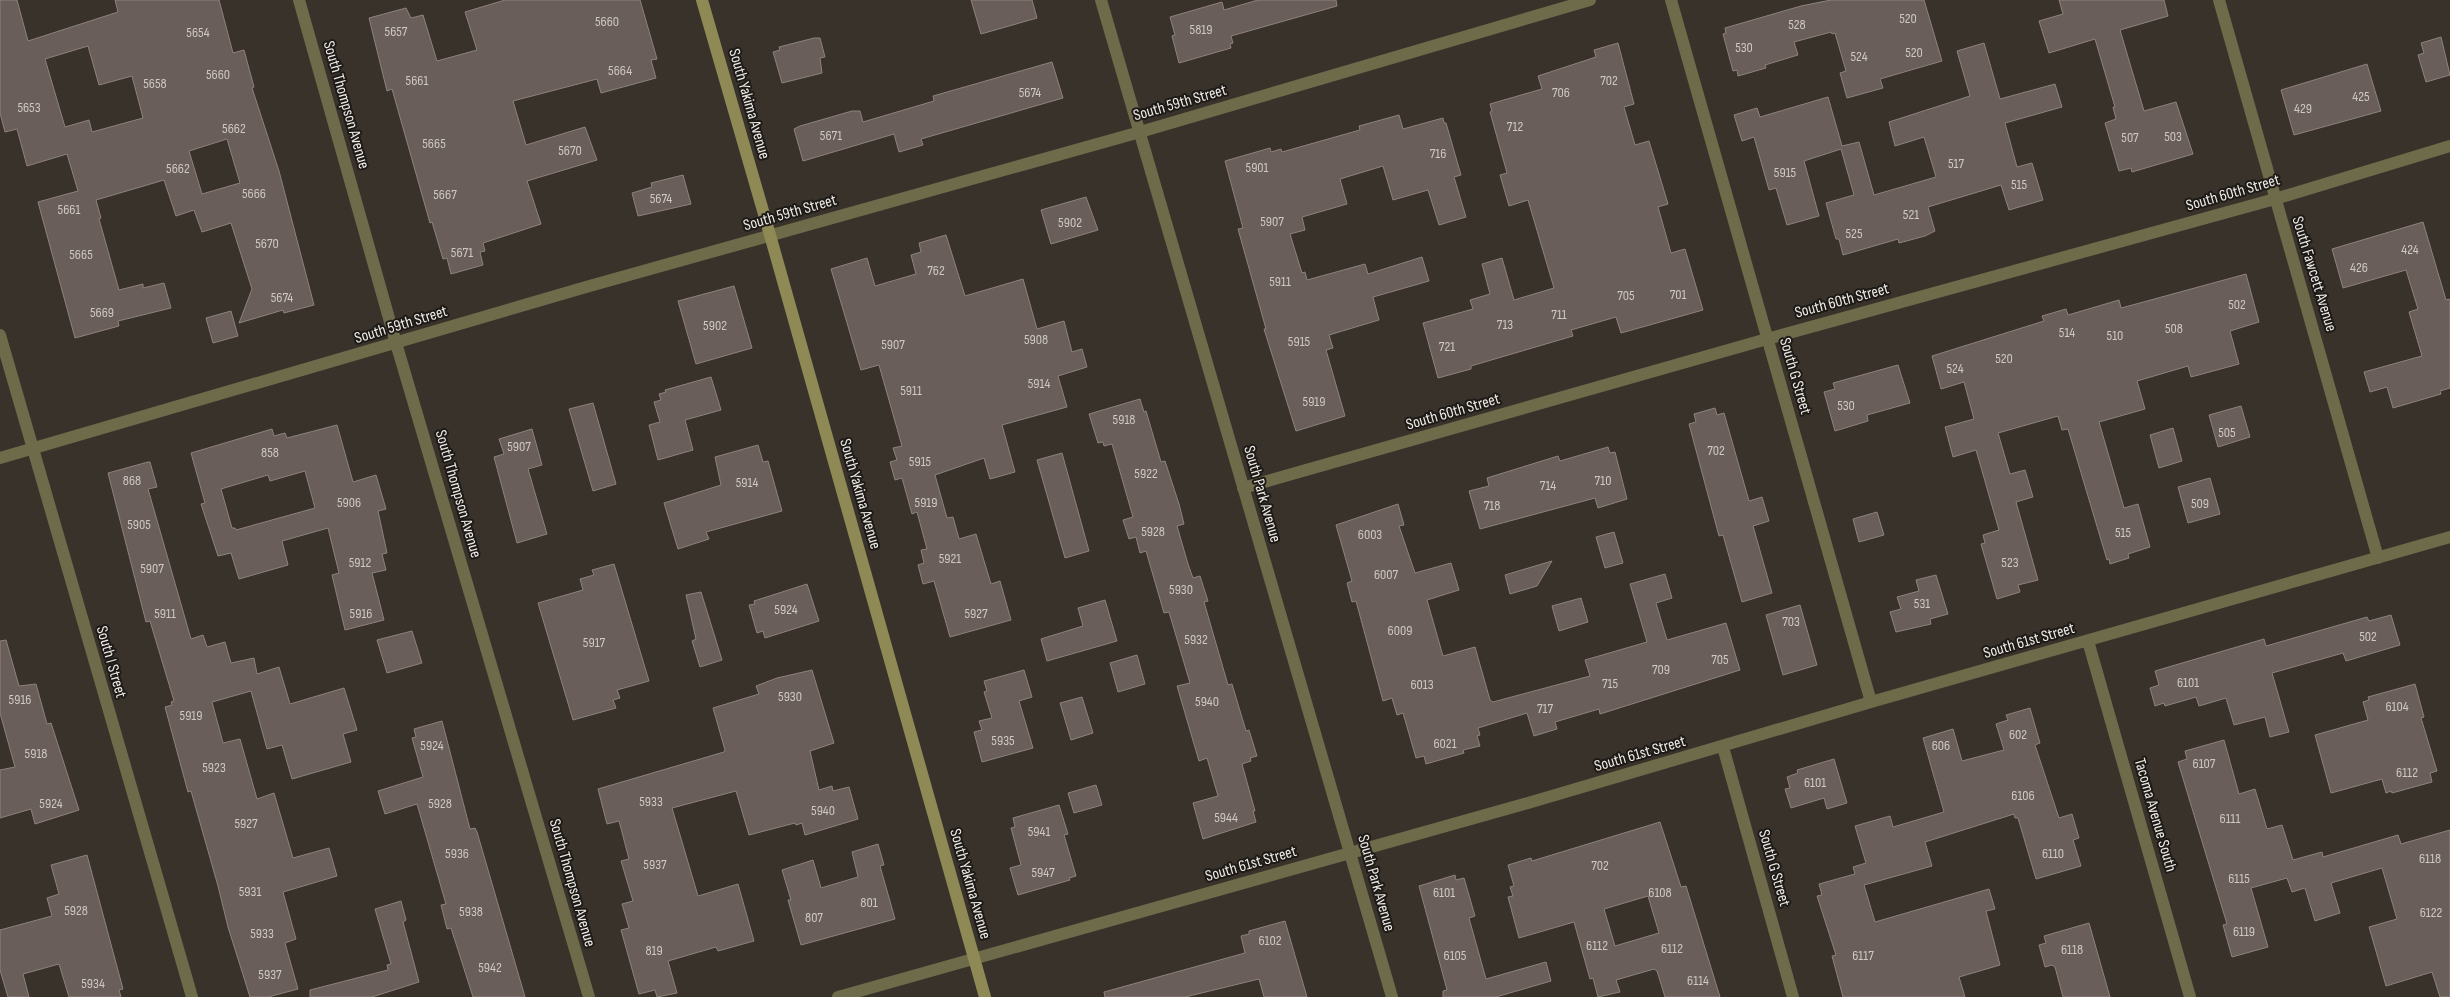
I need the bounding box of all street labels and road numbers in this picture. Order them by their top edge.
street label: South Thompson Avenue [319,39,373,171]
street label: South Yakima Avenue [724,47,774,161]
street label: South 59th Street [1131,81,1229,125]
street label: South 60th Street [2184,171,2282,215]
street label: South 59th Street [741,191,839,235]
street label: South Fawcett Avenue [2287,214,2341,334]
street label: South 60th Street [1793,279,1891,323]
street label: South 59th Street [352,302,450,348]
street label: South G Street [1775,336,1815,417]
street label: South 60th Street [1404,390,1502,434]
street label: South Thompson Avenue [431,428,485,560]
street label: South Yakima Avenue [835,437,885,551]
street label: South Park Avenue [1239,444,1285,544]
street label: South 61st Street [1981,619,2077,663]
street label: South I Street [92,624,130,700]
street label: South 61st Street [1592,732,1688,776]
street label: Tacoma Avenue South [2130,756,2180,874]
street label: South Thompson Avenue [545,817,599,949]
street label: South Yakima Avenue [945,827,995,941]
street label: South G Street [1754,828,1794,909]
street label: South Park Avenue [1353,833,1399,933]
street label: South 61st Street [1203,842,1299,886]

